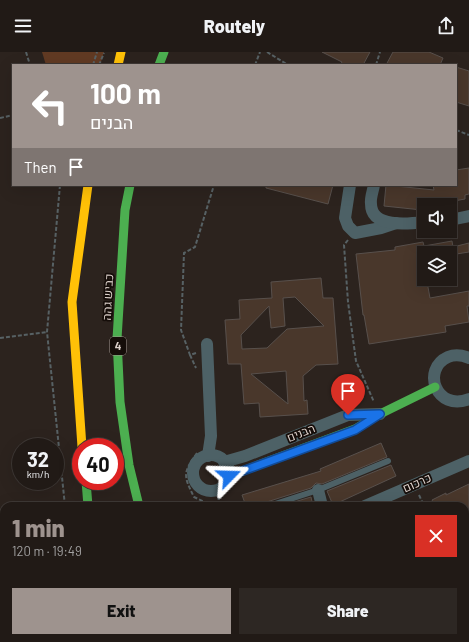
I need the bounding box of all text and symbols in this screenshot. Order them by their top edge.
icon: menu [12,15,34,37]
text: Routely [204,15,265,37]
icon: share [435,15,457,37]
text: 100 m [90,76,161,110]
icon: left [24,80,76,132]
text: הבנים [90,111,133,133]
icon: arrive [65,156,87,178]
text: Then [24,158,57,176]
map controls [417,198,457,286]
button: sound [417,198,457,238]
button: layers [417,246,457,286]
street label: כביש גהה [99,273,115,321]
road number: 4 [110,337,126,355]
pin [331,374,365,415]
icon: arrive [337,380,359,402]
street label: הבנים [285,420,317,444]
speed limit sign: 40 [72,438,124,490]
text: 32 [27,447,49,471]
position arrow [208,455,250,497]
text: km/h [27,468,49,480]
street label: כרכום [400,470,433,495]
text: 1 min [12,513,65,542]
button: close [415,515,457,557]
text: 120 m · 19:49 [12,543,82,559]
button: Exit [12,588,231,634]
button: Share [239,588,457,634]

